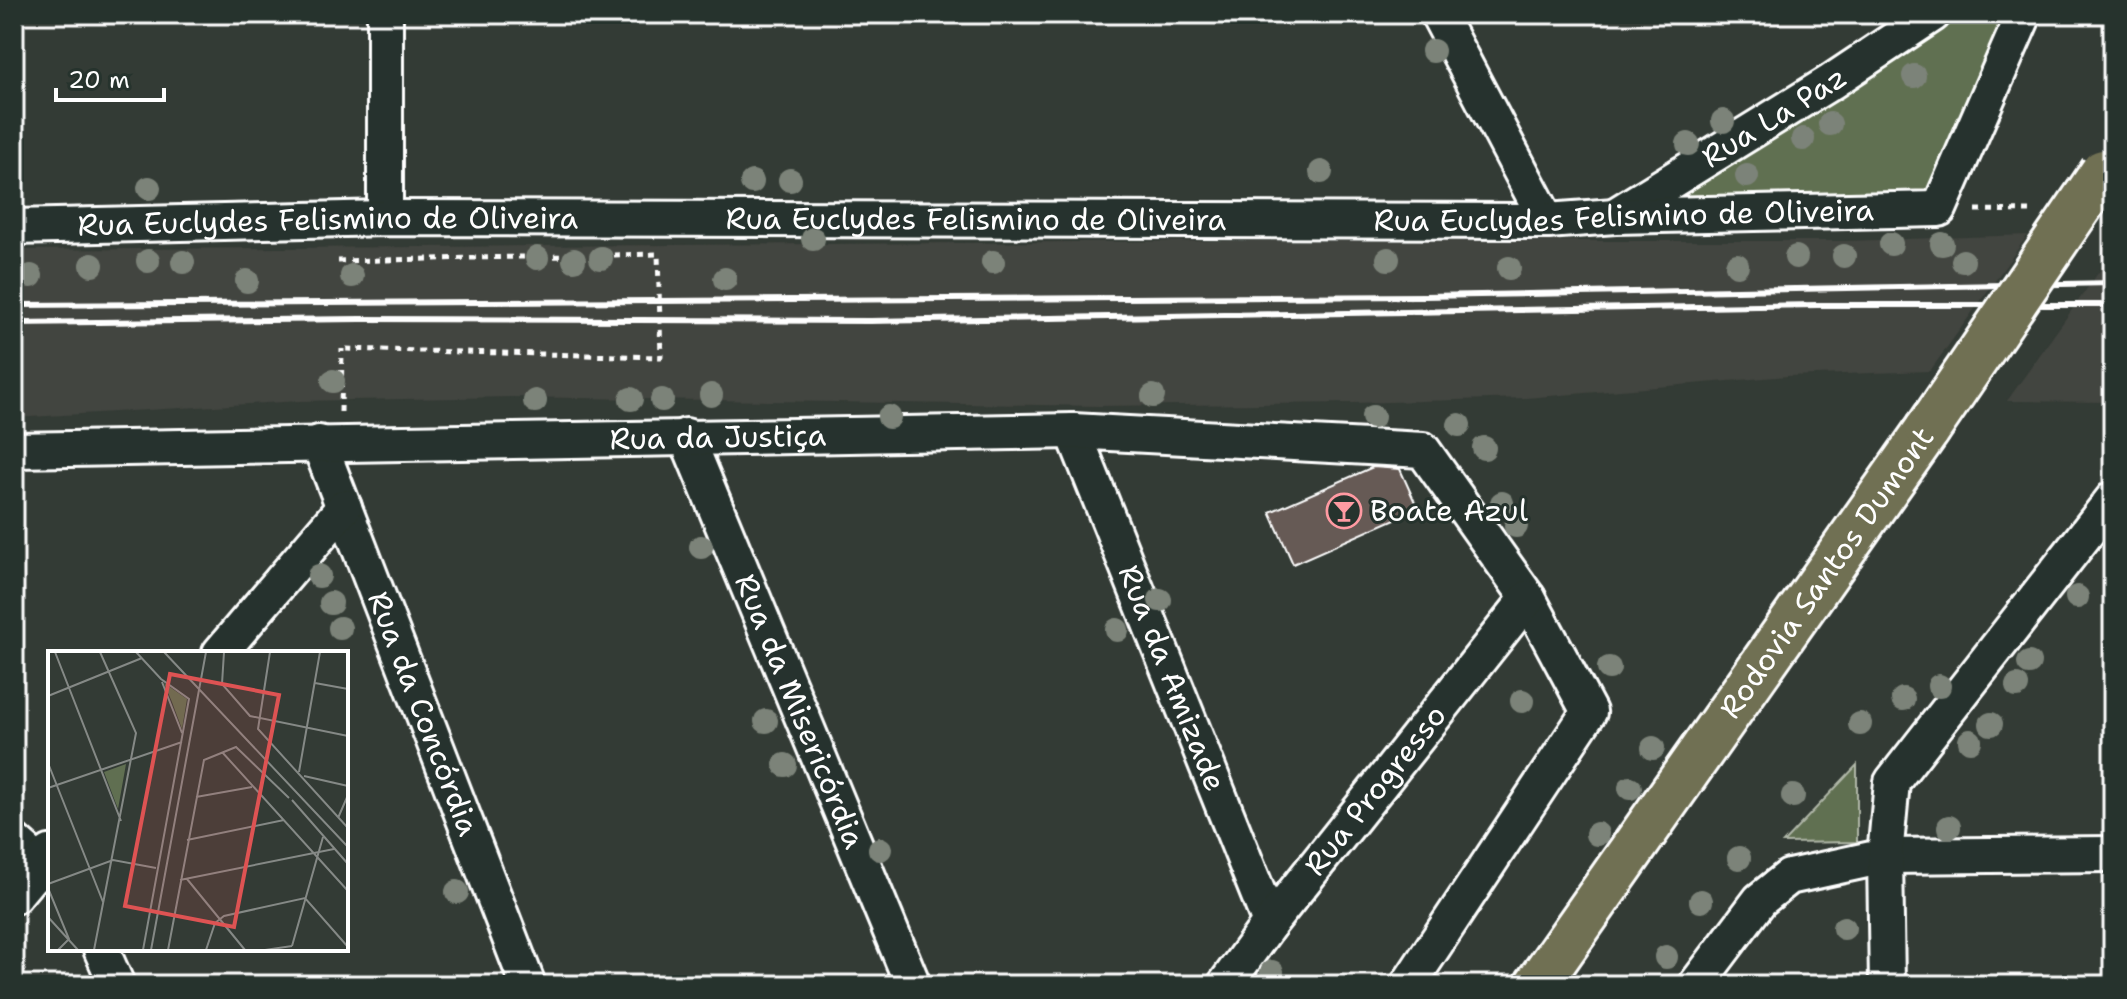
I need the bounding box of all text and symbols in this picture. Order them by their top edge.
scale bar [56,52,164,102]
street label: Rua La Paz [1694,56,1855,177]
text: 20 m [68,64,130,96]
street label: Rua Euclydes Felismino de Oliveira [1373,189,1875,241]
street label: Rua Euclydes Felismino de Oliveira [77,197,579,245]
street label: Rua Euclydes Felismino de Oliveira [725,198,1227,240]
street label: Rua da Justiça [609,414,827,459]
street label: Rodovia Santos Dumont [1710,418,1943,726]
place label: Boate Azul [1370,490,1528,531]
bar icon: Boate Azul [1325,492,1363,530]
street label: Rua da Amizade [1109,559,1236,797]
street label: Rua da Misericórdia [725,568,875,855]
street label: Rua da Concórdia [358,585,490,842]
inset map [48,651,348,951]
street label: Rua Progresso [1294,696,1455,884]

